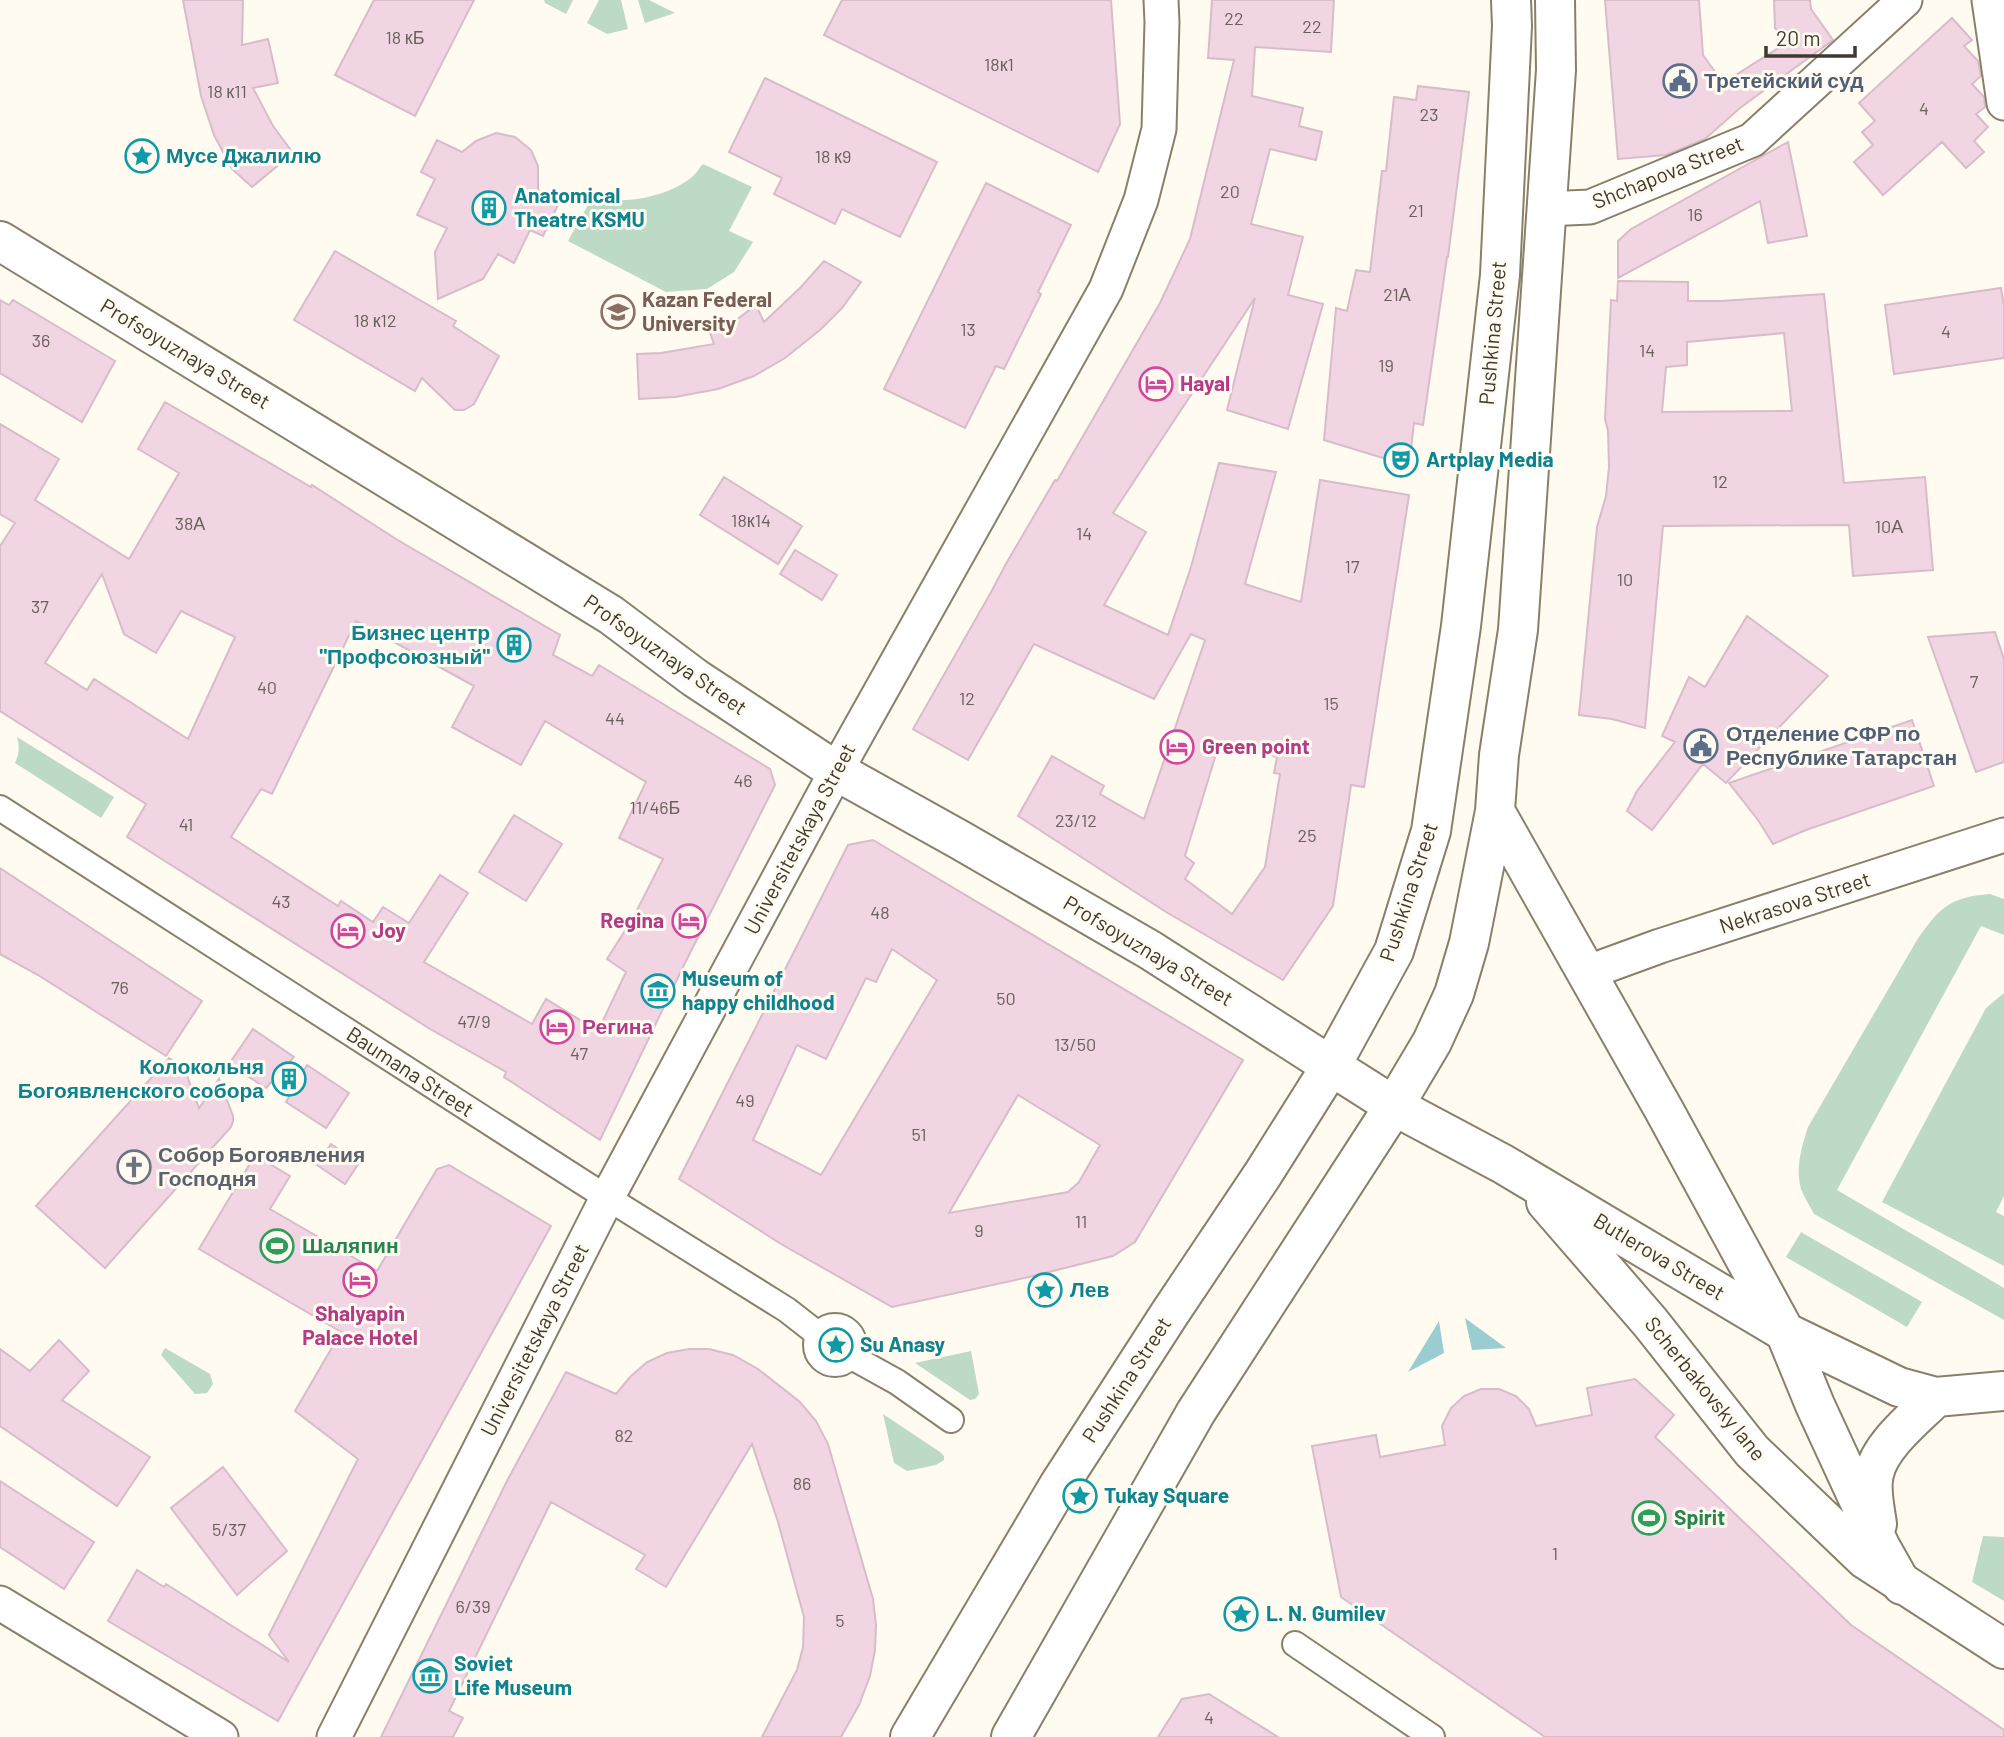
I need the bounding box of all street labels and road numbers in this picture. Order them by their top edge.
street label: Shchapova Street [1588,130,1747,213]
street label: Pushkina Street [1473,260,1510,406]
street label: Profsoyuznaya Street [96,292,275,413]
street label: Profsoyuznaya Street [579,588,752,719]
street label: Universitetskaya Street [738,738,860,938]
street label: Pushkina Street [1373,819,1442,964]
street label: Nekrasova Street [1716,865,1873,938]
street label: Profsoyuznaya Street [1059,889,1238,1010]
street label: Baumana Street [342,1020,479,1121]
street label: Butlerova Street [1590,1207,1730,1305]
street label: Universitetskaya Street [474,1239,593,1440]
street label: Scherbakovsky lane [1640,1311,1772,1465]
street label: Pushkina Street [1076,1312,1176,1447]

